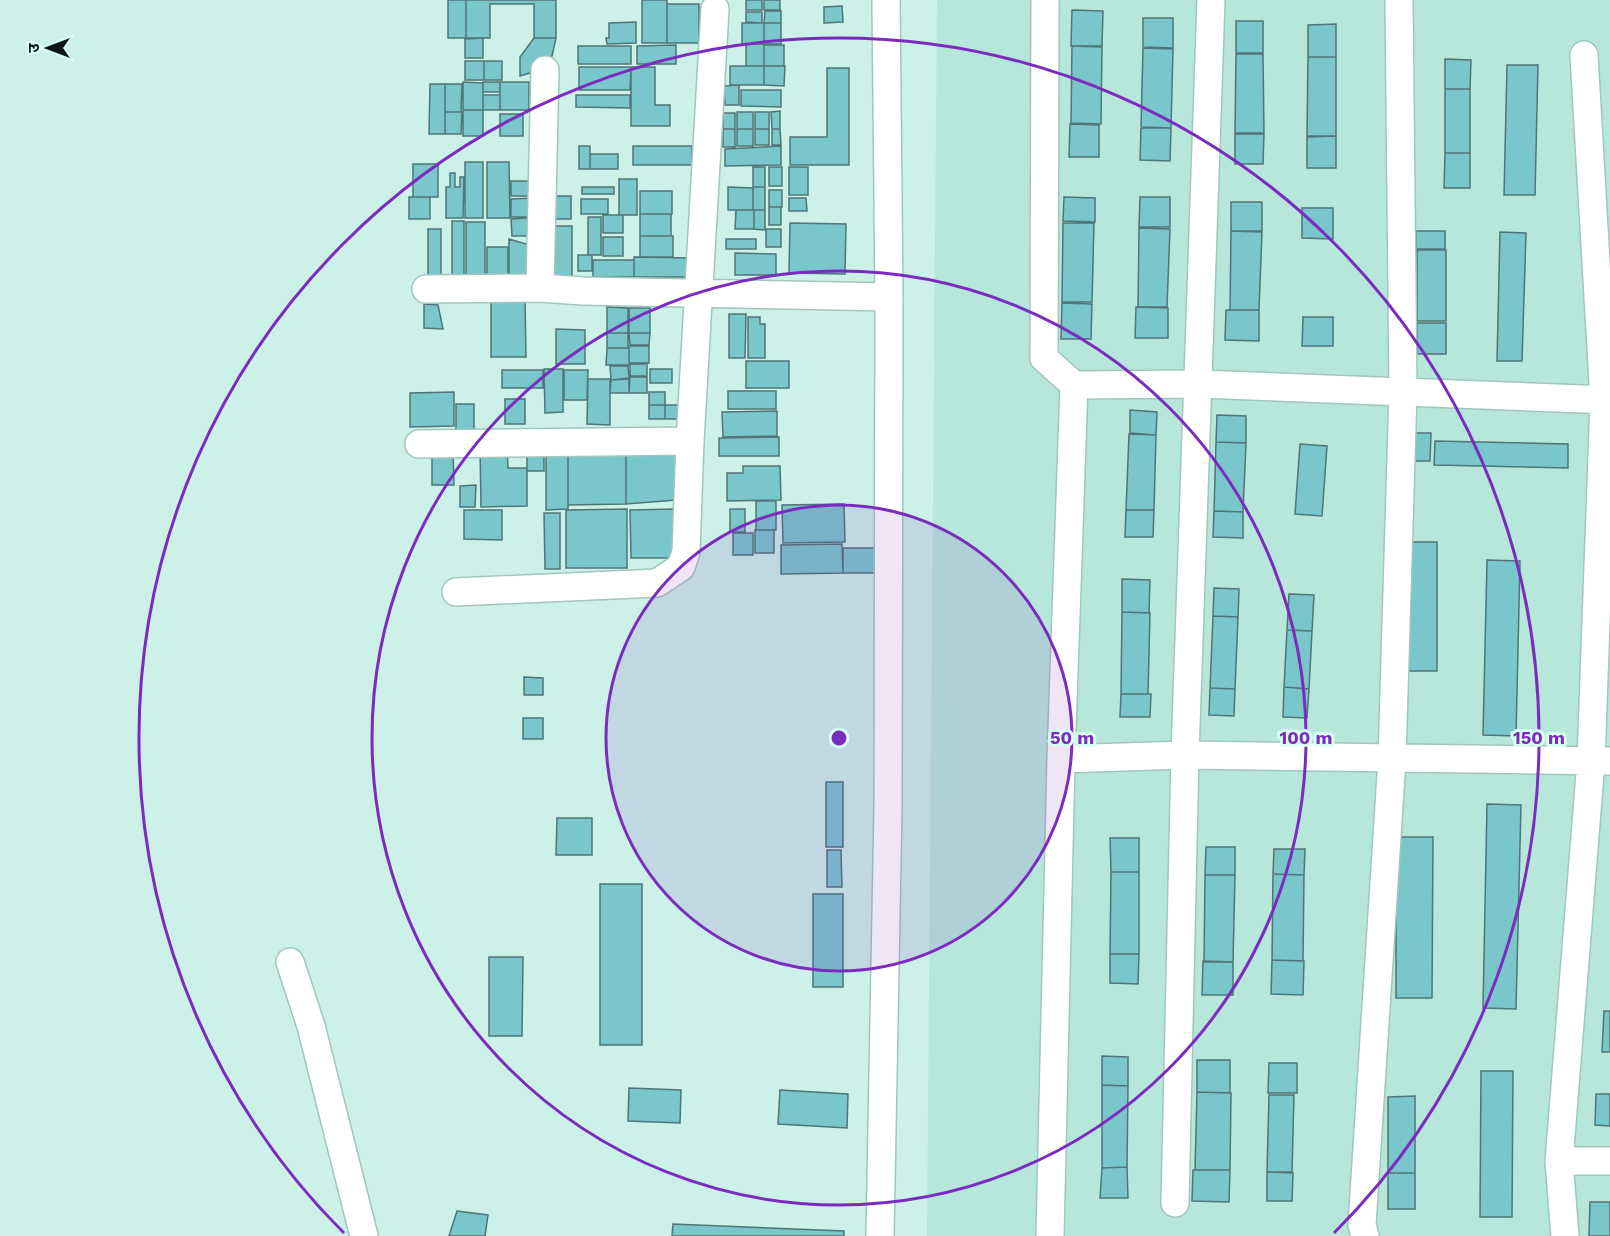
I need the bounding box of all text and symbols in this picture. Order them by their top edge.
north arrow [18,18,78,78]
text: उ [24,43,43,53]
text: 50 m [1050,727,1094,748]
text: 100 m [1279,727,1333,748]
text: 150 m [1513,727,1565,748]
centre of rings [829,728,849,748]

